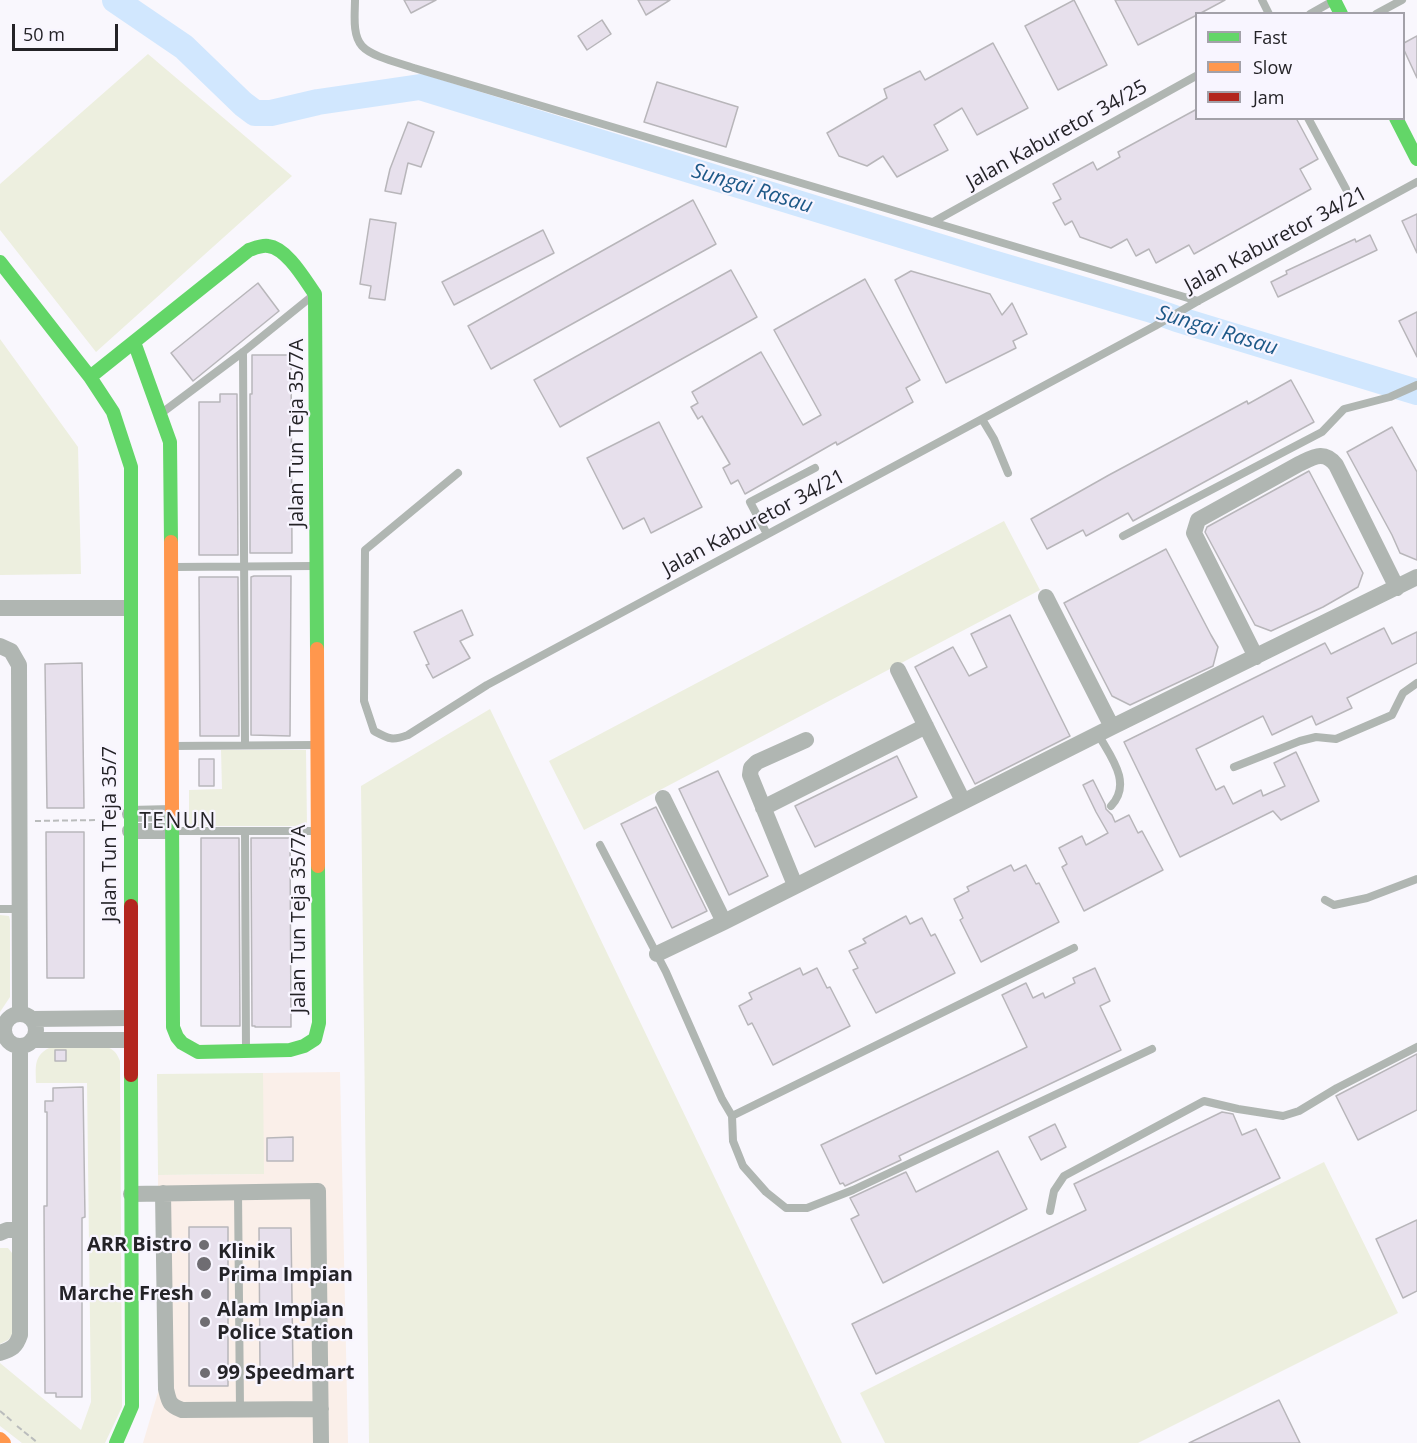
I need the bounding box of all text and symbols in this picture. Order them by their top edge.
scale bar [15,12,122,50]
legend [1195,12,1405,120]
text: 50 m [23,22,65,46]
text: Fast [1253,25,1287,49]
text: Slow [1253,55,1292,79]
street label: Jalan Kaburetor 34/25 [962,75,1152,195]
text: Jam [1253,85,1285,109]
water label: Sungai Rasau [688,159,816,219]
street label: Jalan Kaburetor 34/21 [1181,182,1371,298]
water label: Sungai Rasau [1153,301,1281,361]
street label: Jalan Tun Teja 35/7A [285,339,309,527]
street label: Jalan Kaburetor 34/21 [659,465,849,581]
street label: Jalan Tun Teja 35/7 [98,746,122,922]
district label: TENUN [139,809,217,835]
street label: Jalan Tun Teja 35/7A [287,825,311,1013]
place label: ARR Bistro [87,1233,192,1257]
marker: ARR Bistro [197,1238,211,1252]
place label: Klinik Prima Impian [218,1240,353,1287]
marker: Klinik Prima Impian [195,1255,213,1273]
place label: Marche Fresh [59,1282,194,1306]
marker: Marche Fresh [199,1287,213,1301]
place label: Alam Impian Police Station [217,1298,354,1345]
marker: Alam Impian Police Station [198,1315,212,1329]
place label: 99 Speedmart [217,1361,355,1385]
marker: 99 Speedmart [198,1366,212,1380]

